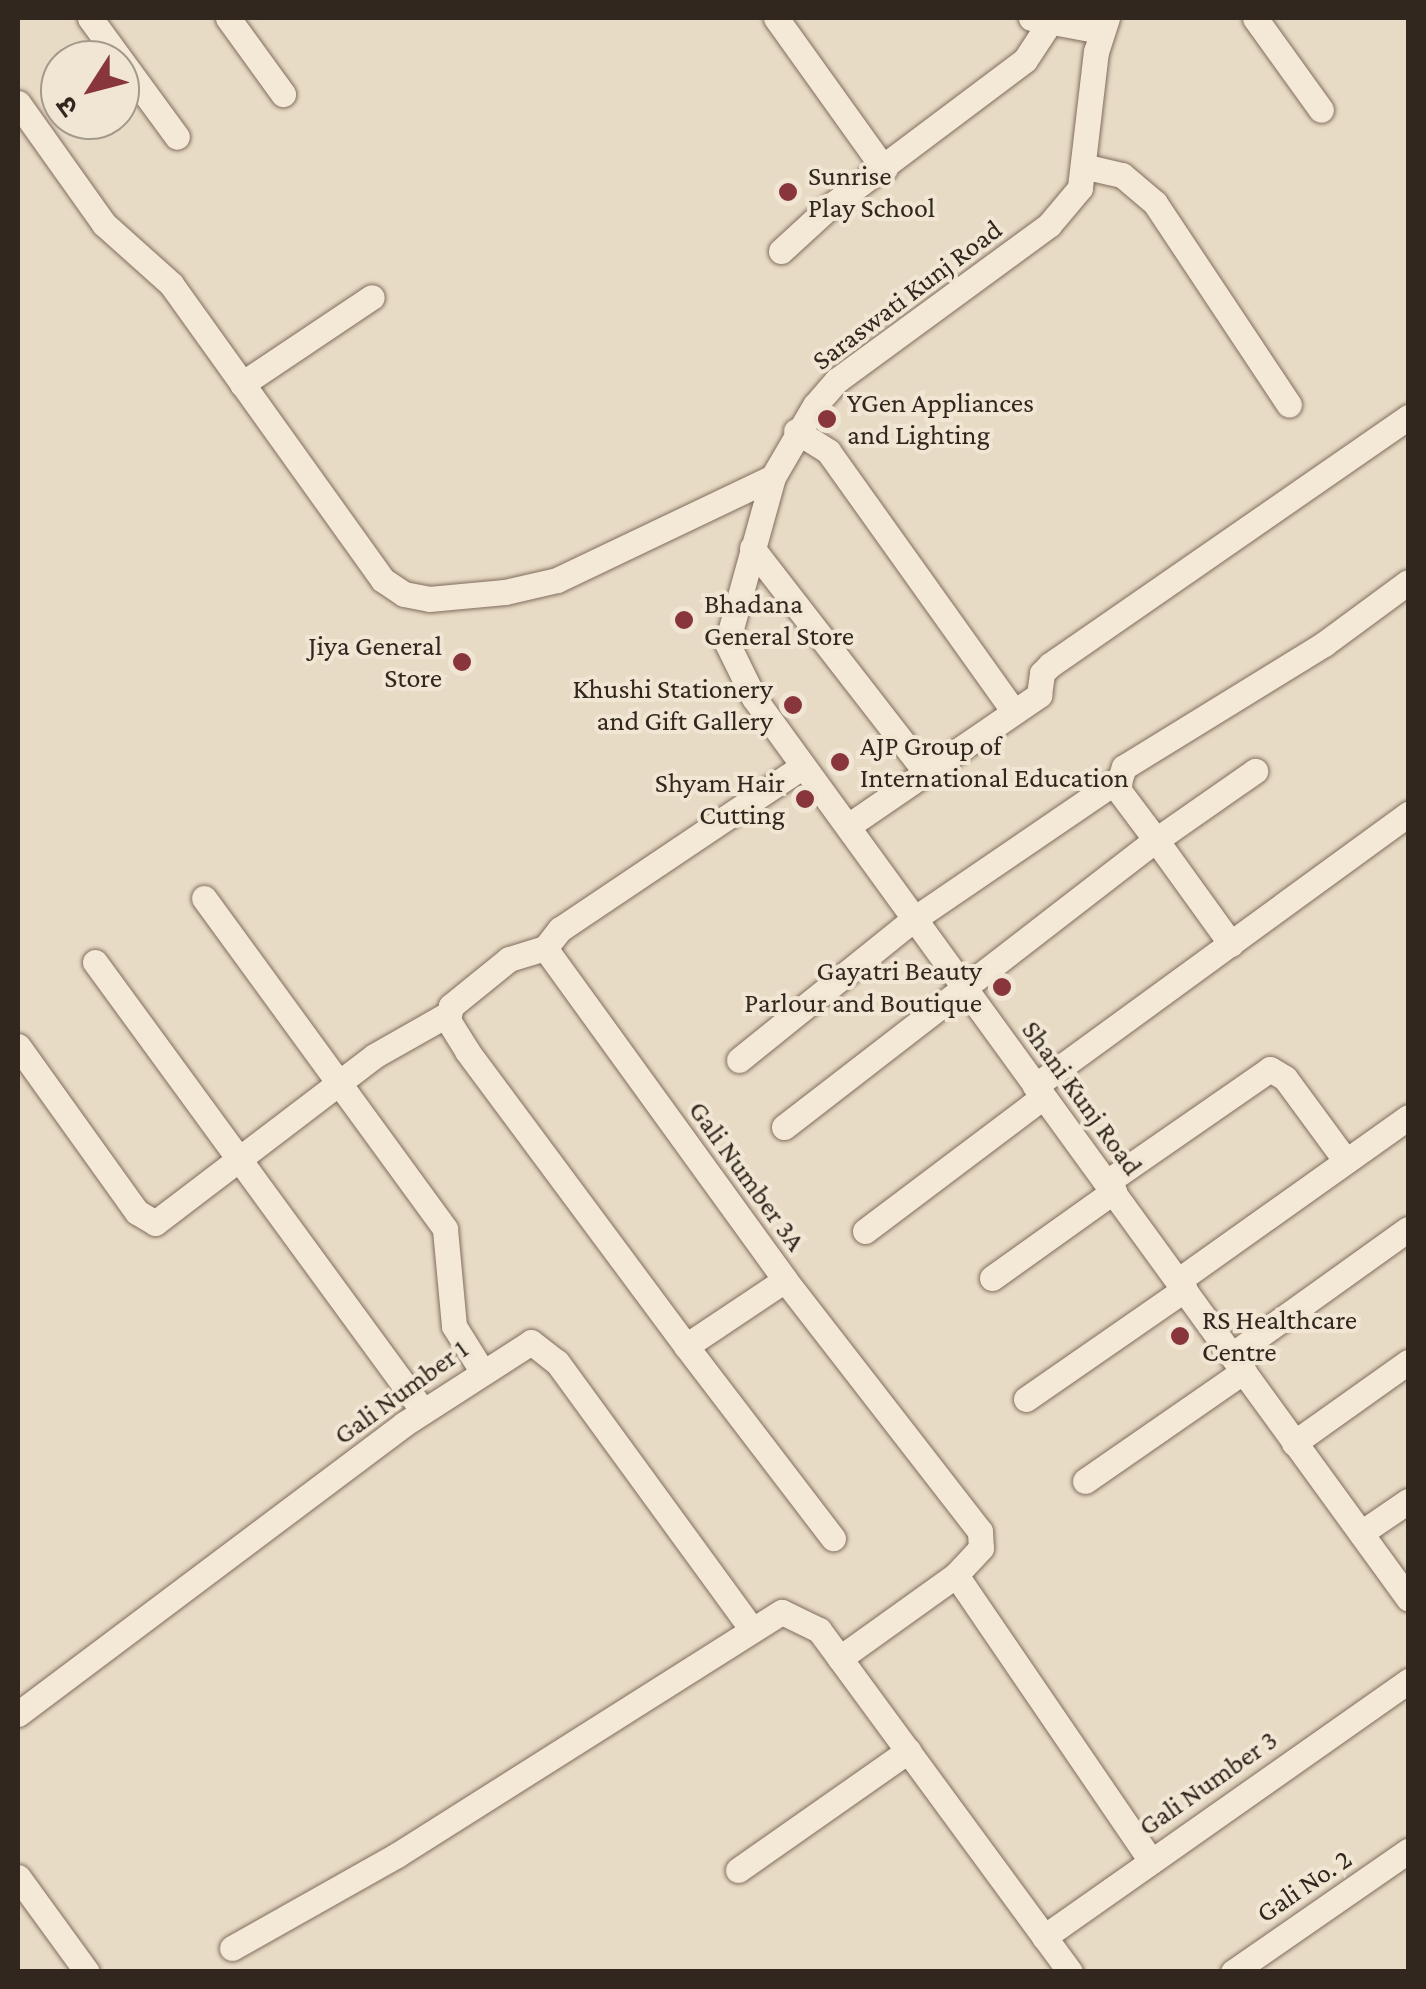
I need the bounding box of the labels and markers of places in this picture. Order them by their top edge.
place label: Sunrise Play School [808,159,935,225]
marker: Sunrise Play School [777,181,799,203]
place label: YGen Appliances and Lighting [847,386,1034,452]
marker: YGen Appliances and Lighting [816,408,838,430]
place label: Bhadana General Store [704,587,854,653]
marker: Bhadana General Store [673,609,695,631]
place label: Jiya General Store [308,629,442,695]
marker: Jiya General Store [451,651,473,673]
place label: Khushi Stationery and Gift Gallery [572,672,773,738]
marker: Khushi Stationery and Gift Gallery [782,694,804,716]
place label: AJP Group of International Education [860,729,1129,795]
marker: AJP Group of International Education [829,751,851,773]
place label: Shyam Hair Cutting [655,766,785,832]
marker: Shyam Hair Cutting [794,788,816,810]
place label: Gayatri Beauty Parlour and Boutique [744,954,982,1020]
marker: Gayatri Beauty Parlour and Boutique [991,976,1013,998]
place label: RS Healthcare Centre [1202,1303,1357,1369]
marker: RS Healthcare Centre [1167,1323,1193,1349]

